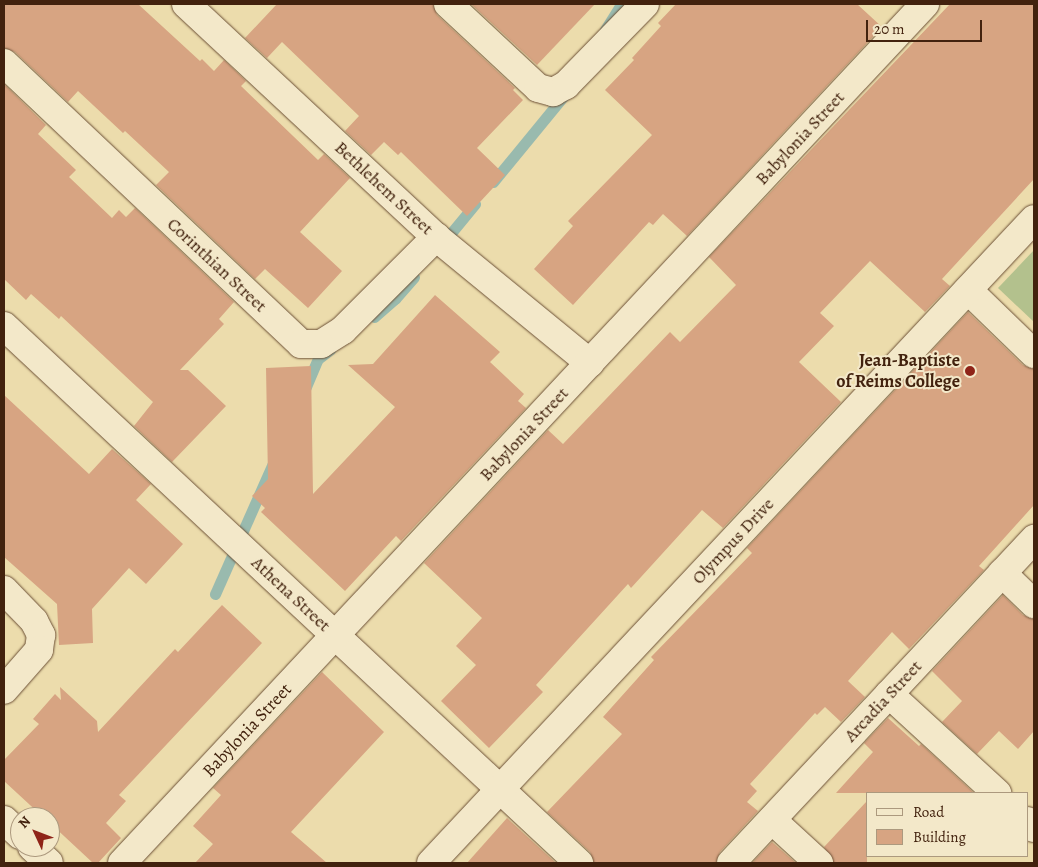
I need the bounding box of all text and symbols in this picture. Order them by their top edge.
scale bar [868,10,984,42]
text: 20 m [874,19,905,39]
street label: Babylonia Street [751,87,849,189]
street label: Bethlehem Street [330,137,438,239]
street label: Corinthian Street [163,213,271,317]
place label: Jean-Baptiste of Reims College [836,350,960,392]
marker: Jean-Baptiste of Reims College [964,365,976,377]
street label: Babylonia Street [475,383,573,485]
street label: Olympus Drive [687,493,779,589]
street label: Athena Street [247,552,335,636]
street label: Arcadia Street [840,656,926,746]
street label: Babylonia Street [198,679,296,781]
legend [866,792,1028,857]
text: Road [913,802,944,822]
north arrow [10,807,60,857]
text: N [14,812,35,832]
text: Building [913,827,966,847]

